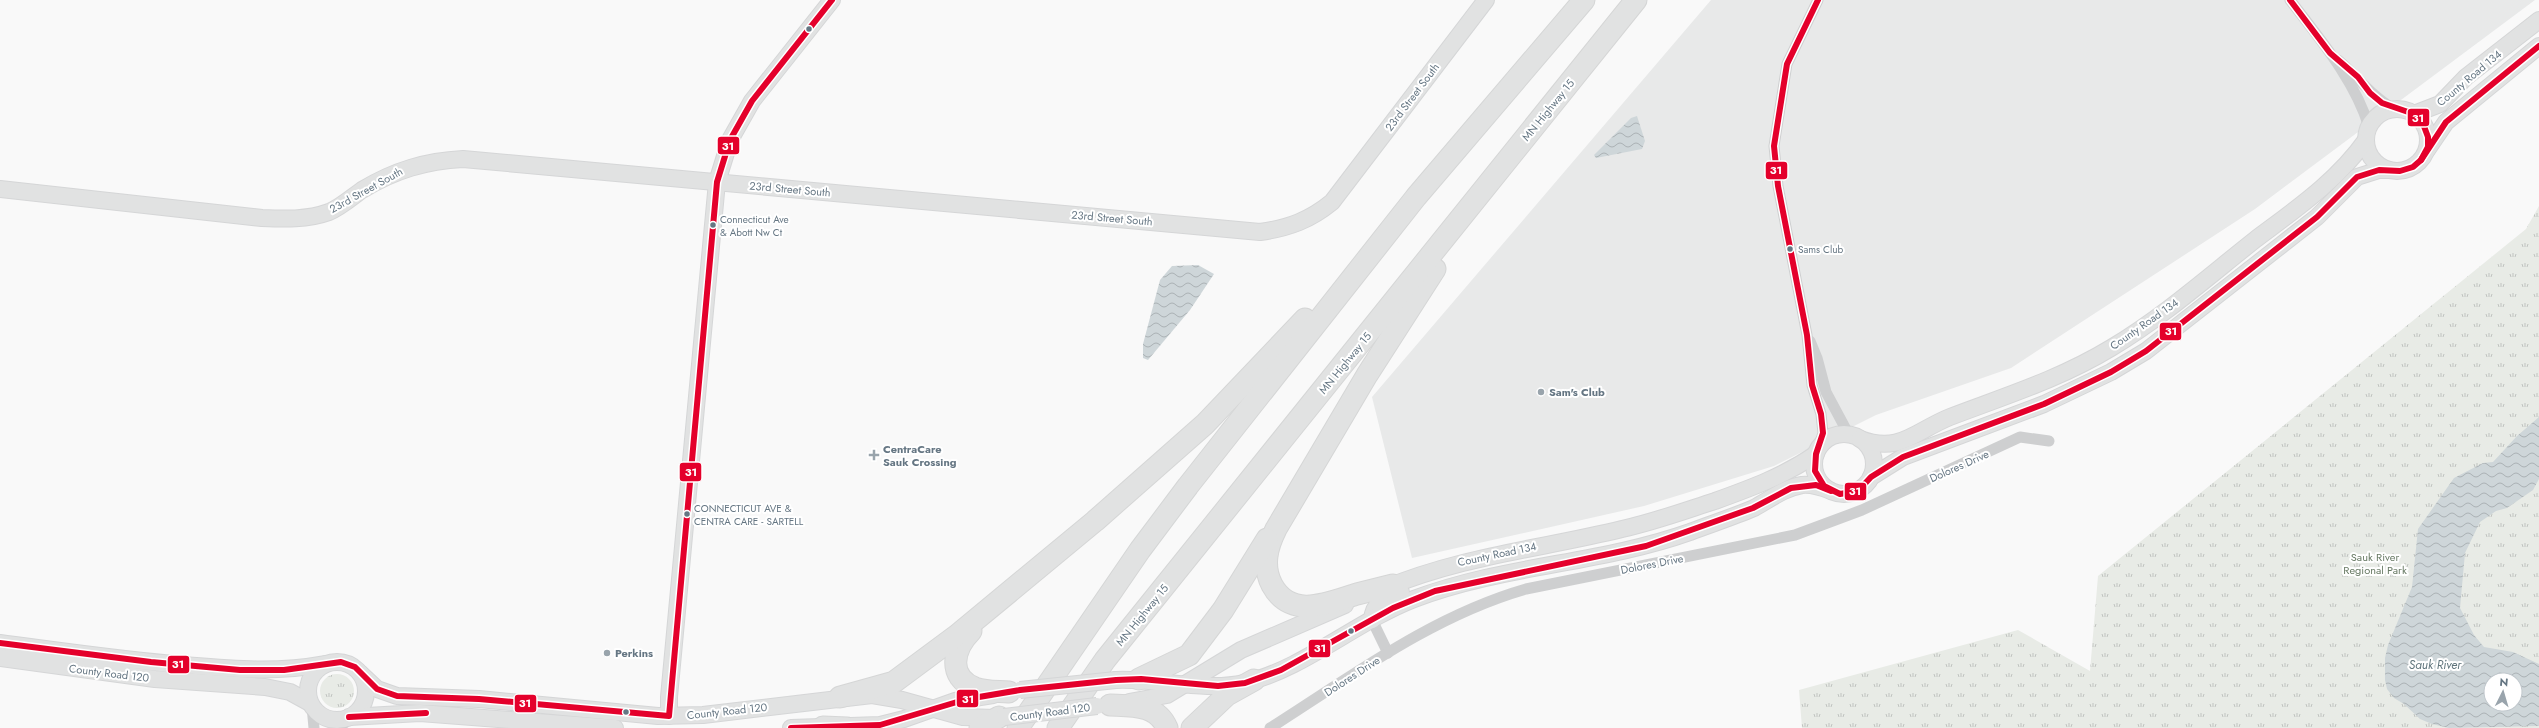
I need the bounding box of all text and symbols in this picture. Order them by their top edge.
unlabelled marker [804,24,814,34]
street label: County Road 134 [2433,46,2505,110]
street label: 23rd Street South [1381,60,1443,134]
street label: MN Highway 15 [1518,76,1578,144]
line badge: 31 [2407,108,2430,127]
text: 31 [2412,110,2424,126]
line badge: 31 [717,136,740,155]
text: 31 [722,138,734,154]
line badge: 31 [1765,161,1788,180]
text: 31 [1770,162,1782,178]
street label: 23rd Street South [327,163,405,217]
street label: 23rd Street South [749,177,831,201]
street label: 23rd Street South [1071,206,1153,230]
place label: Connecticut Ave & Abott Nw Ct [720,212,789,240]
marker: Connecticut Ave & Abott Nw Ct [708,220,718,230]
place label: Sams Club [1798,242,1844,257]
marker: Sams Club [1785,244,1795,254]
street label: County Road 134 [2107,294,2182,354]
line badge: 31 [2159,322,2182,341]
text: 31 [2165,323,2177,339]
street label: MN Highway 15 [1315,329,1375,397]
place label: Sam's Club [1549,384,1605,400]
marker: Sam's Club [1536,387,1546,397]
place label: CentraCare Sauk Crossing [883,441,957,470]
street label: Dolores Drive [1927,446,1992,486]
marker: CentraCare Sauk Crossing [868,449,880,461]
line badge: 31 [679,462,702,482]
text: 31 [685,464,697,480]
line badge: 31 [1844,482,1867,501]
text: 31 [1849,483,1861,499]
place label: CONNECTICUT AVE & CENTRA CARE - SARTELL [694,501,804,529]
marker: CONNECTICUT AVE & CENTRA CARE - SARTELL [682,509,692,519]
street label: County Road 134 [1456,538,1538,570]
park label: Sauk River Regional Park [2343,549,2407,578]
street label: Dolores Drive [1619,550,1685,578]
street label: MN Highway 15 [1112,581,1172,649]
unlabelled marker [1346,626,1356,636]
line badge: 31 [1308,639,1331,658]
text: 31 [1314,640,1326,656]
place label: Perkins [615,645,653,661]
marker: Perkins [602,648,612,658]
street label: Dolores Drive [1321,652,1383,700]
line badge: 31 [167,655,190,674]
text: 31 [172,656,184,672]
water label: Sauk River [2409,656,2462,674]
street label: County Road 120 [68,660,150,686]
north arrow [2483,672,2523,712]
text: N [2499,674,2509,690]
line badge: 31 [956,689,979,708]
text: 31 [962,691,974,707]
line badge: 31 [514,694,537,713]
text: 31 [519,695,531,711]
street label: County Road 120 [686,699,768,723]
street label: County Road 120 [1009,699,1091,725]
unlabelled marker [621,707,631,717]

